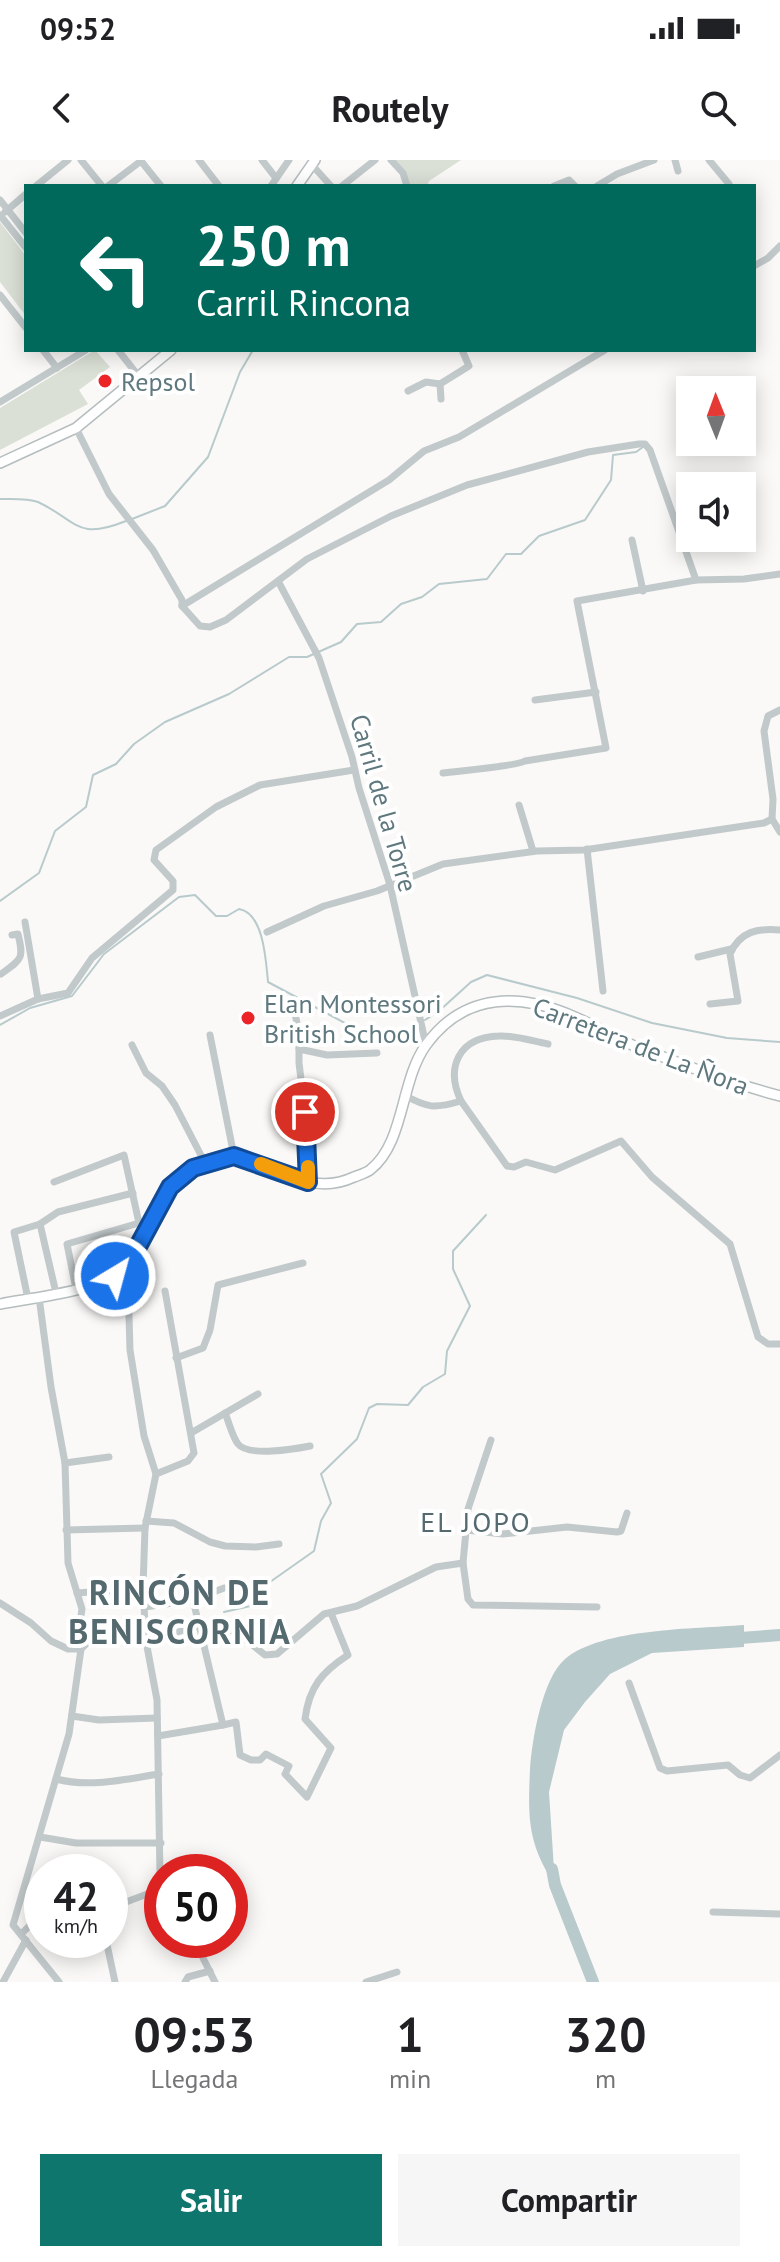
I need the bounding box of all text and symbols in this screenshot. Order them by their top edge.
text: 09:52 [40,9,116,48]
text: Routely [331,85,449,132]
icon: back [40,86,84,130]
icon: search [696,86,740,130]
text: 250 m [196,209,351,281]
icon: left [64,216,168,320]
text: Carril Rincona [196,279,411,326]
place label: Repsol [121,365,195,398]
marker: Repsol [96,372,114,390]
north arrow [676,376,756,456]
map controls [676,376,756,552]
button: sound [676,472,756,552]
street label: Carril de la Torre [343,710,425,896]
place label: Elan Montessori British School [264,987,442,1050]
street label: Carretera de La Ñora [528,990,754,1102]
marker: Elan Montessori British School [239,1009,257,1027]
pin [271,1078,339,1146]
icon: arrive [283,1090,327,1134]
position arrow [73,1234,157,1318]
district label: EL JOPO [420,1503,532,1540]
district label: RINCÓN DE BENISCORNIA [68,1570,292,1653]
speed limit sign: 50 [144,1854,248,1958]
text: 42 [53,1870,99,1922]
text: km/h [54,1913,98,1939]
text: 09:53 [134,2003,255,2065]
text: 1 [396,2003,424,2065]
text: 320 [565,2003,646,2065]
text: Llegada [151,2062,238,2095]
text: min [389,2062,431,2095]
text: m [595,2062,616,2095]
button: Salir [40,2154,382,2246]
button: Compartir [398,2154,740,2246]

